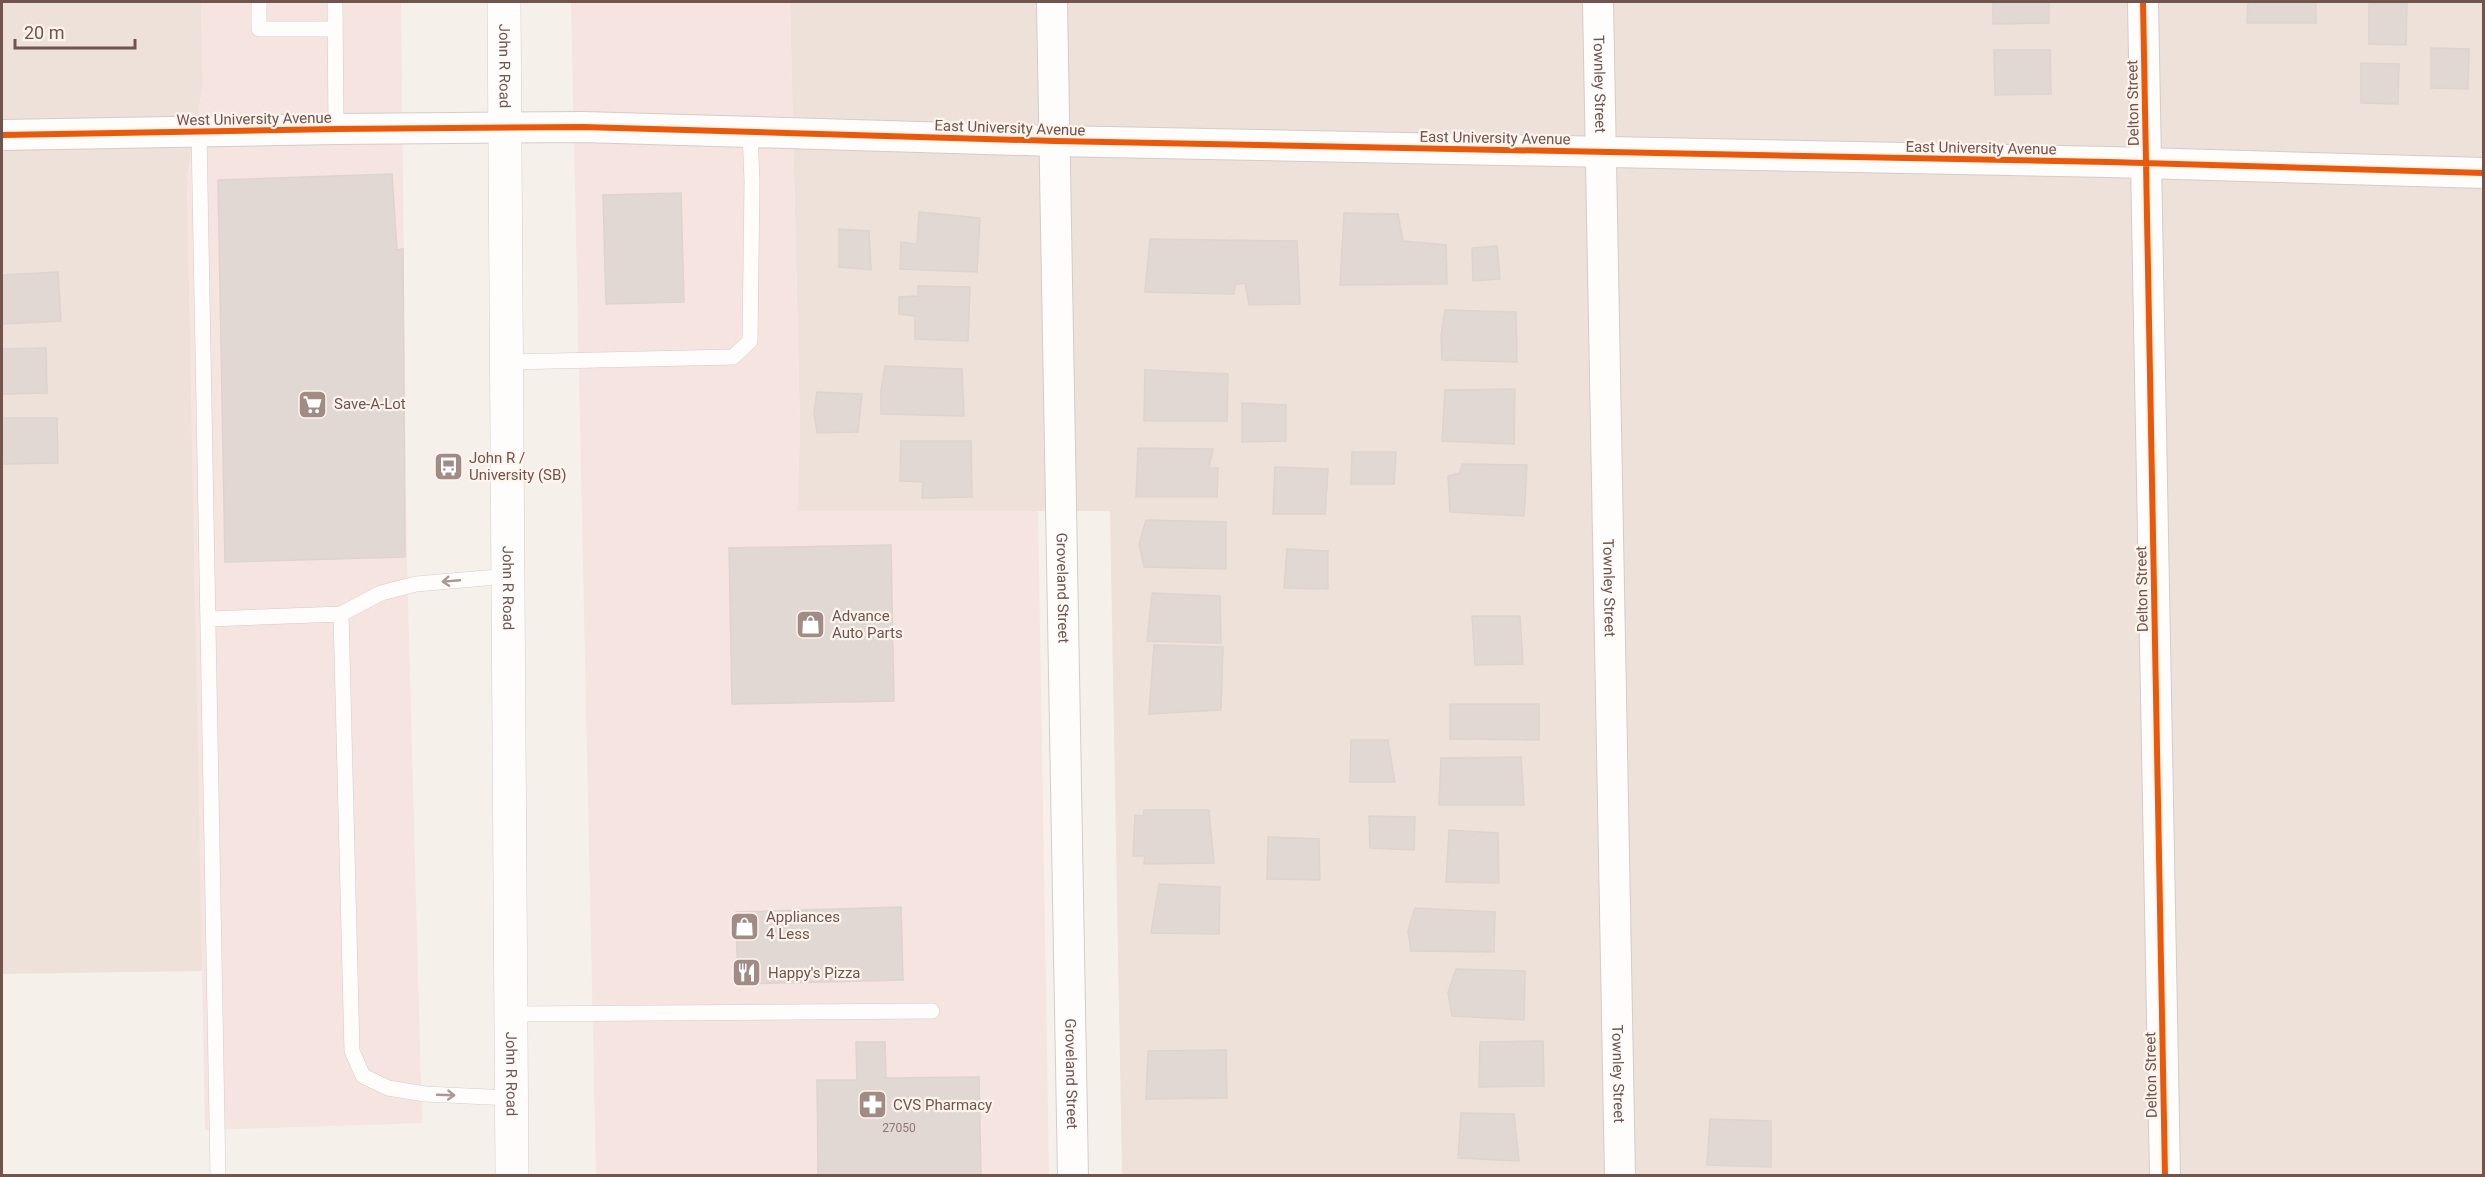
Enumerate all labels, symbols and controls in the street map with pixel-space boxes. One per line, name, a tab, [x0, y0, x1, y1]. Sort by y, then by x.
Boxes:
scale bar	[15, 12, 135, 50]
text: 20 m	[24, 22, 64, 43]
street label: John R Road	[495, 24, 514, 108]
street label: Townley Street	[1590, 35, 1609, 133]
street label: Delton Street	[2123, 60, 2143, 146]
street label: West University Avenue	[176, 109, 332, 129]
street label: East University Avenue	[934, 116, 1086, 140]
street label: East University Avenue	[1419, 128, 1571, 148]
street label: East University Avenue	[1905, 138, 2057, 158]
supermarket icon: Save-A-Lot	[297, 388, 329, 420]
place label: Save-A-Lot	[334, 395, 406, 413]
place label: John R / University (SB)	[469, 449, 567, 484]
bus stop icon: John R / University (SB)	[432, 451, 464, 483]
street label: Groveland Street	[1052, 532, 1072, 643]
street label: Townley Street	[1599, 539, 1619, 637]
street label: John R Road	[499, 546, 517, 630]
street label: Delton Street	[2132, 546, 2152, 632]
one-way arrow	[441, 576, 461, 587]
place label: Advance Auto Parts	[832, 607, 903, 642]
shop icon: Advance Auto Parts	[795, 609, 827, 641]
place label: Appliances 4 Less	[766, 908, 840, 943]
shop icon: Appliances 4 Less	[729, 910, 761, 942]
restaurant icon: Happy's Pizza	[731, 957, 763, 989]
place label: Happy's Pizza	[768, 964, 860, 982]
street label: Groveland Street	[1061, 1018, 1081, 1129]
street label: Townley Street	[1608, 1024, 1628, 1123]
street label: John R Road	[502, 1032, 521, 1116]
street label: Delton Street	[2141, 1032, 2161, 1118]
one-way arrow	[436, 1089, 456, 1101]
pharmacy icon: CVS Pharmacy	[856, 1089, 888, 1121]
place label: CVS Pharmacy	[893, 1096, 992, 1114]
house number: 27050	[882, 1121, 916, 1135]

